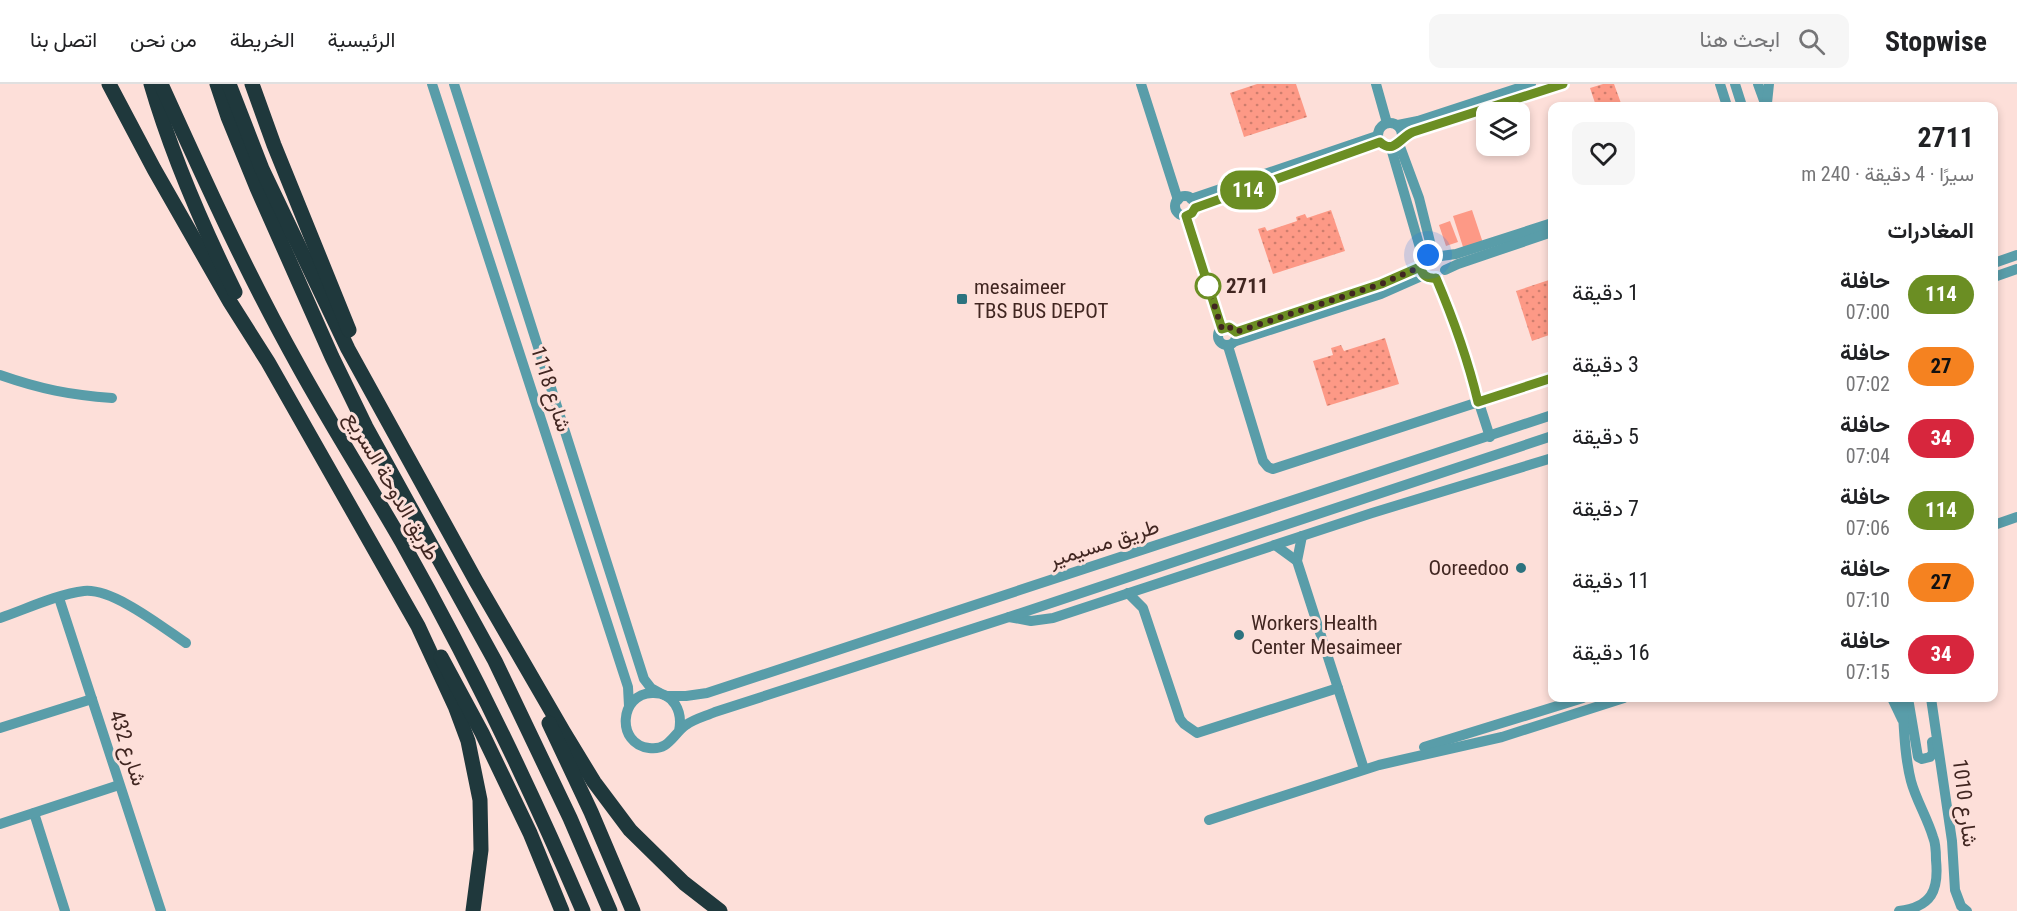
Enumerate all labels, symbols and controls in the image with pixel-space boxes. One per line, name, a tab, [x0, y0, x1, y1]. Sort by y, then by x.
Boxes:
search box	[1429, 14, 1849, 68]
icon: search	[1795, 25, 1828, 58]
text: Stopwise	[1885, 25, 1987, 58]
text: ابحث هنا	[1699, 27, 1780, 52]
text: اتصل بنا	[30, 28, 97, 52]
text: من نحن	[130, 28, 197, 52]
text: الخريطة	[230, 28, 295, 52]
text: الرئيسية	[328, 28, 396, 52]
map controls	[1476, 102, 1530, 156]
button: layers	[1476, 102, 1530, 156]
text: 2711	[1917, 121, 1974, 154]
button: heart	[1572, 122, 1635, 185]
text: سيرًا · 4 دقيقة · 240 m	[1801, 162, 1974, 186]
line badge: 114	[1214, 170, 1282, 210]
text: 114	[1232, 178, 1264, 202]
text: المغادرات	[1888, 218, 1974, 243]
your location	[1413, 240, 1443, 270]
text: حافلة	[1840, 268, 1890, 293]
marker: 2711	[1195, 273, 1221, 299]
place label: 2711	[1226, 274, 1268, 298]
place label: mesaimeer TBS BUS DEPOT	[974, 275, 1108, 323]
text: 1 دقيقة	[1572, 280, 1639, 305]
text: 114	[1925, 282, 1957, 306]
marker: mesaimeer TBS BUS DEPOT	[955, 292, 969, 306]
text: 07:00	[1846, 300, 1890, 324]
text: حافلة	[1840, 340, 1890, 365]
street label: شارع 1118	[524, 343, 576, 435]
text: 3 دقيقة	[1572, 352, 1639, 377]
text: 27	[1930, 354, 1952, 378]
text: 07:02	[1846, 372, 1890, 396]
street label: طريق الدوحة السريع	[338, 407, 444, 566]
text: حافلة	[1840, 412, 1890, 437]
text: 5 دقيقة	[1572, 424, 1639, 449]
text: 34	[1930, 426, 1952, 450]
text: 07:04	[1846, 444, 1890, 468]
text: حافلة	[1840, 484, 1890, 509]
text: 7 دقيقة	[1572, 496, 1639, 521]
text: 114	[1925, 498, 1957, 522]
street label: طريق مسيمير	[1045, 514, 1162, 573]
text: 07:06	[1846, 516, 1890, 540]
place label: Ooreedoo	[1428, 556, 1509, 580]
text: حافلة	[1840, 556, 1890, 581]
marker: Ooreedoo	[1514, 561, 1528, 575]
text: 11 دقيقة	[1572, 568, 1650, 593]
text: 27	[1930, 570, 1952, 594]
text: 07:10	[1846, 588, 1890, 612]
place label: Workers Health Center Mesaimeer	[1251, 611, 1402, 659]
marker: Workers Health Center Mesaimeer	[1232, 628, 1246, 642]
text: حافلة	[1840, 628, 1890, 653]
text: 16 دقيقة	[1572, 640, 1650, 665]
text: 34	[1930, 642, 1952, 666]
text: 07:15	[1846, 660, 1890, 684]
street label: شارع 432	[103, 707, 151, 789]
street label: شارع 1010	[1946, 758, 1982, 849]

